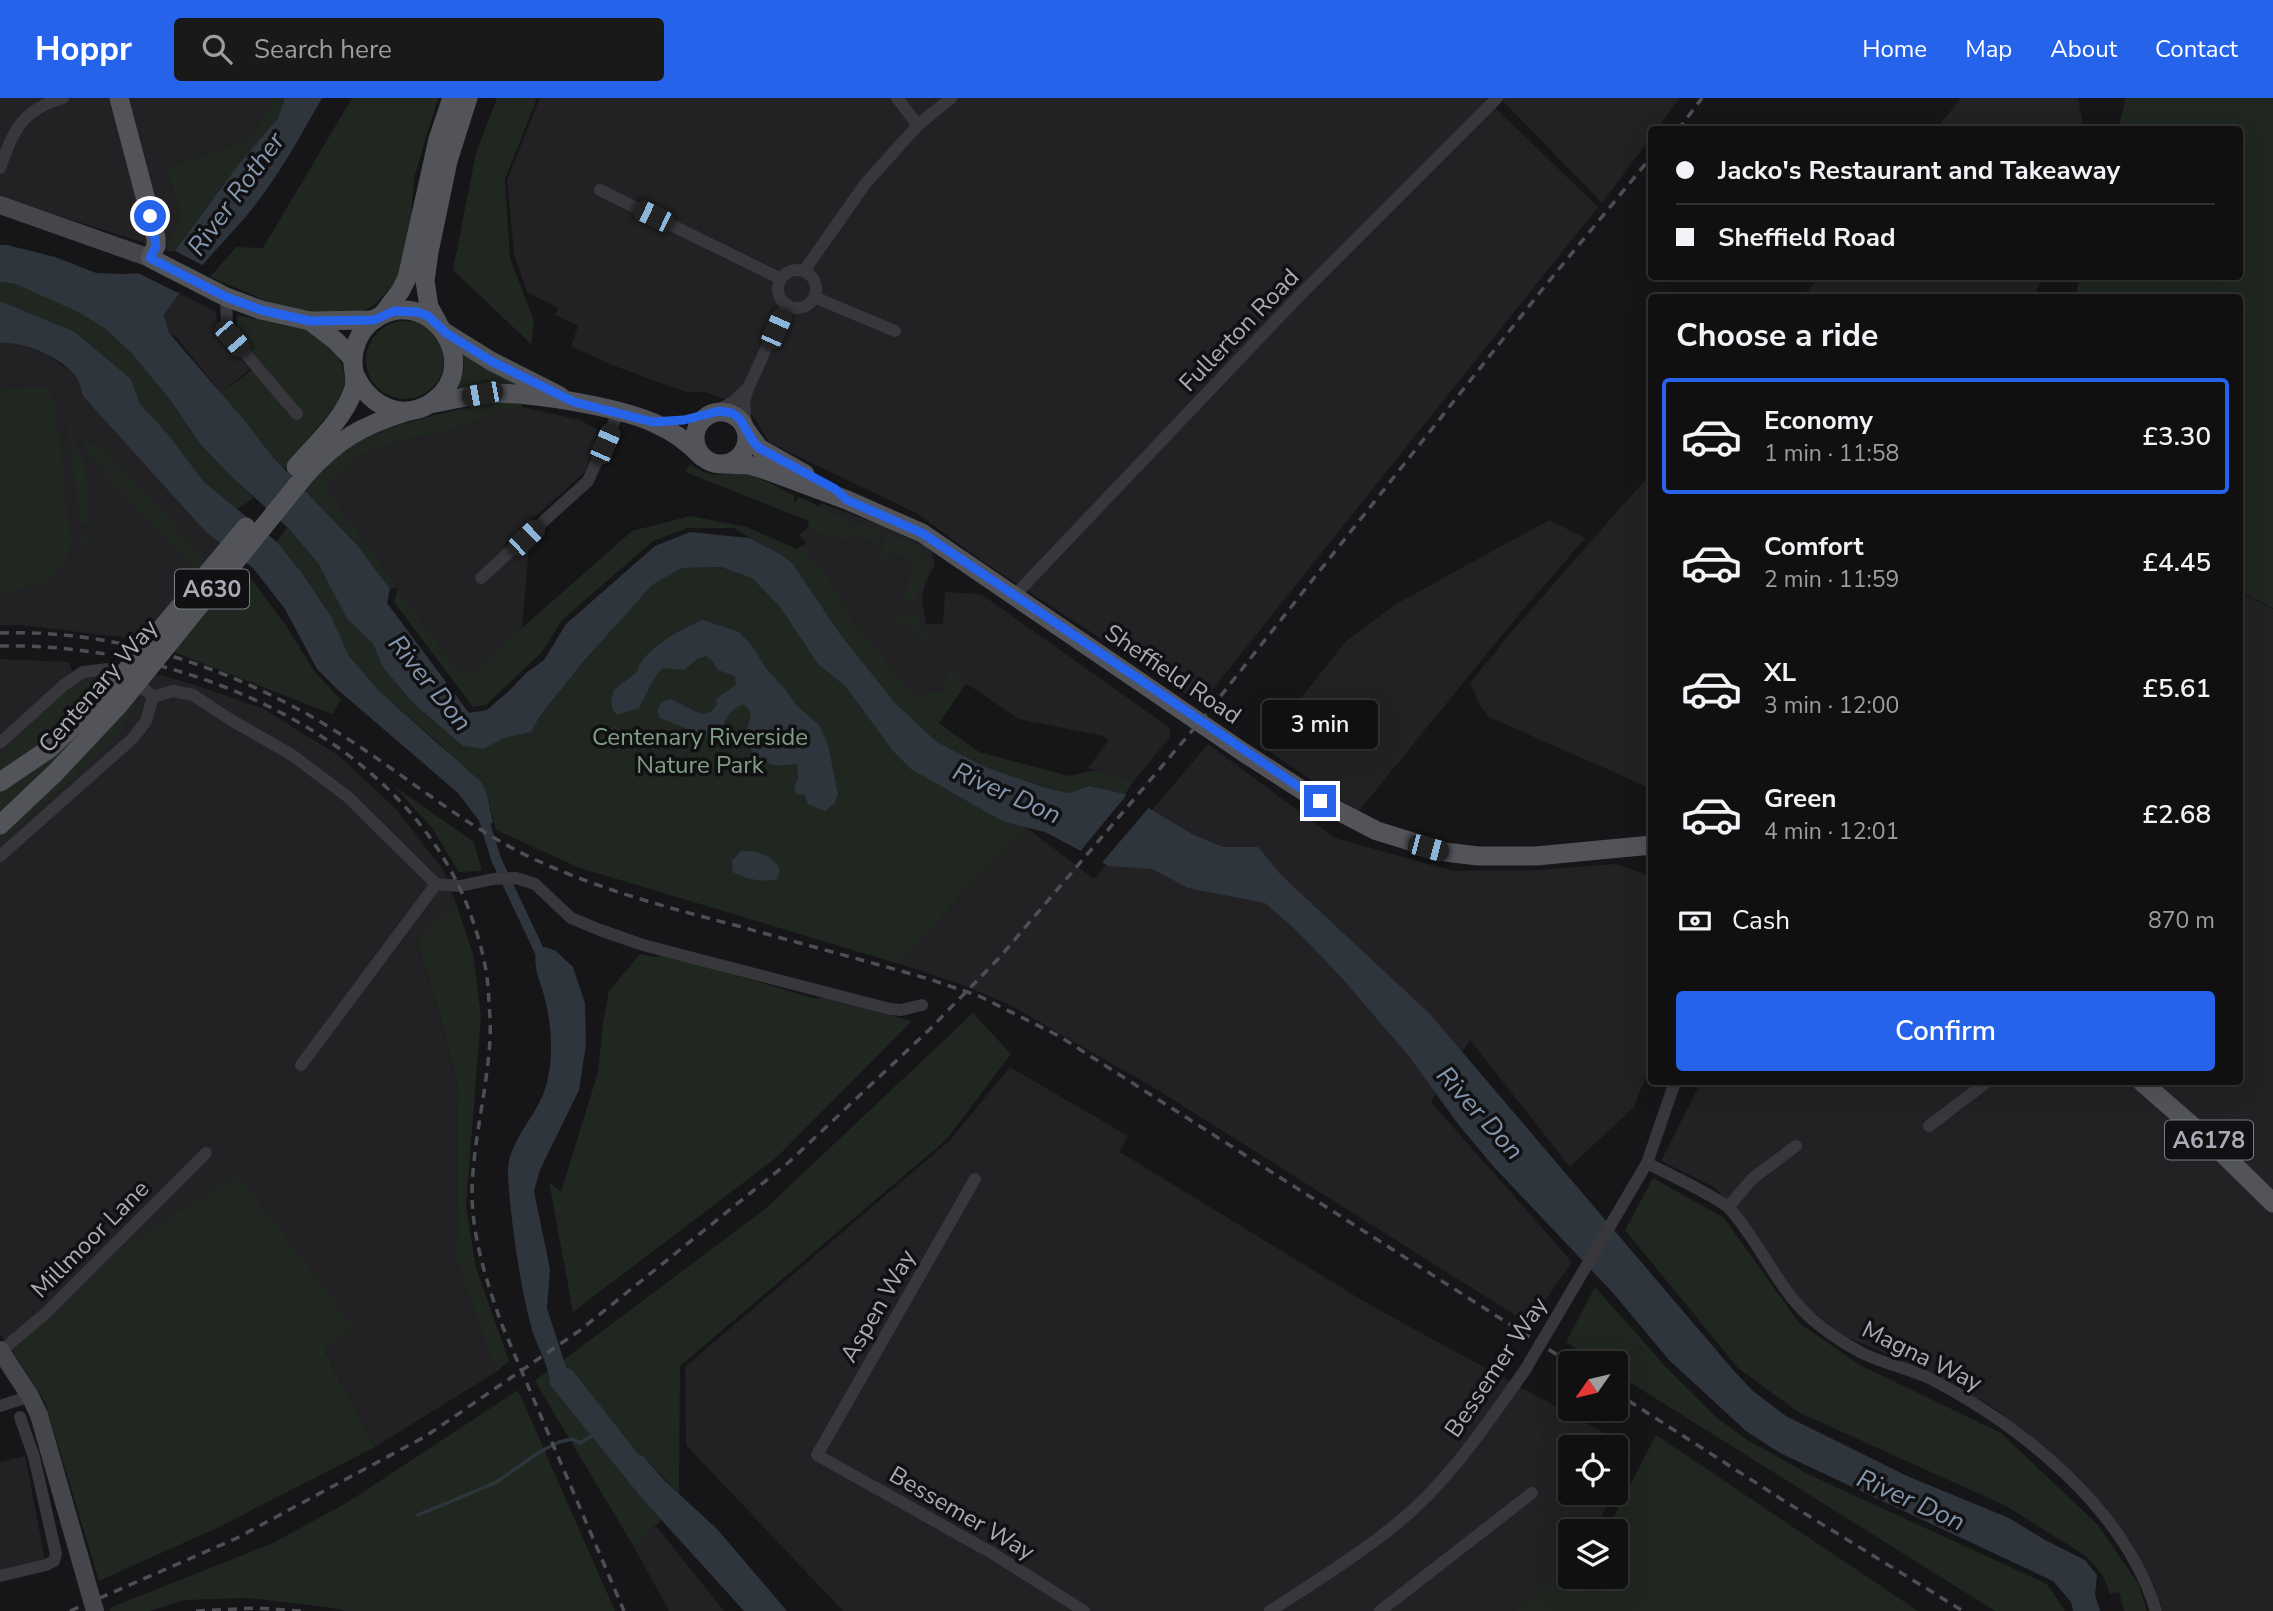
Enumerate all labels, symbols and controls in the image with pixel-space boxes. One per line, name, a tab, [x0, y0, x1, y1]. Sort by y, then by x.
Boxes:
search box	[174, 18, 664, 81]
text: Hoppr	[35, 27, 132, 72]
icon: search	[198, 30, 236, 68]
text: Search here	[254, 32, 392, 67]
text: Home	[1862, 33, 1927, 65]
text: Map	[1965, 33, 2012, 65]
text: About	[2050, 33, 2117, 65]
text: Contact	[2155, 33, 2238, 65]
water label: River Rother	[179, 125, 293, 263]
text: Jacko's Restaurant and Takeaway	[1718, 153, 2120, 188]
car	[630, 197, 677, 235]
route start	[134, 200, 166, 232]
text: Sheffield Road	[1718, 220, 1896, 255]
street label: Fullerton Road	[1172, 261, 1306, 399]
car	[758, 306, 795, 352]
text: Choose a ride	[1676, 314, 1878, 357]
car	[211, 315, 254, 361]
car	[460, 380, 505, 408]
text: Economy	[1764, 403, 1873, 438]
icon: car	[1680, 405, 1743, 468]
text: £3.30	[2142, 419, 2211, 454]
car	[587, 421, 624, 467]
text: 1 min · 11:58	[1764, 438, 1899, 469]
car	[504, 516, 549, 560]
text: Comfort	[1764, 529, 1864, 564]
icon: car	[1680, 531, 1743, 594]
text: £4.45	[2142, 545, 2211, 580]
text: 2 min · 11:59	[1764, 564, 1899, 595]
road number: A630	[175, 569, 249, 608]
street label: Centenary Way	[31, 612, 165, 759]
street label: Sheffield Road	[1099, 617, 1247, 731]
water label: River Don	[380, 627, 480, 739]
text: XL	[1764, 655, 1796, 690]
icon: car	[1680, 657, 1743, 720]
text: £5.61	[2142, 671, 2211, 706]
text: 3 min · 12:00	[1764, 690, 1899, 721]
callout: 3 min	[1262, 700, 1378, 748]
text: 3 min	[1291, 709, 1349, 740]
park label: Centenary Riverside Nature Park	[592, 721, 808, 781]
water label: River Don	[947, 754, 1067, 832]
text: Green	[1764, 781, 1837, 816]
icon: car	[1680, 783, 1743, 846]
route end	[1304, 785, 1336, 817]
text: £2.68	[2142, 797, 2211, 832]
text: 4 min · 12:01	[1764, 816, 1899, 847]
car	[1405, 832, 1452, 864]
icon: cash	[1676, 902, 1714, 940]
text: Cash	[1732, 903, 1790, 938]
text: 870 m	[2148, 905, 2215, 936]
button: Confirm	[1676, 991, 2215, 1071]
water label: River Don	[1429, 1059, 1531, 1167]
road number: A6178	[2165, 1121, 2253, 1160]
street label: Millmoor Lane	[24, 1173, 156, 1305]
street label: Aspen Way	[833, 1243, 924, 1368]
street label: Bessemer Way	[1437, 1290, 1555, 1443]
street label: Magna Way	[1857, 1313, 1988, 1399]
north arrow	[1558, 1351, 1628, 1421]
map controls	[1558, 1351, 1628, 1589]
button: locate	[1558, 1435, 1628, 1505]
street label: Bessemer Way	[883, 1458, 1041, 1568]
water label: River Don	[1851, 1461, 1971, 1539]
button: layers	[1558, 1519, 1628, 1589]

